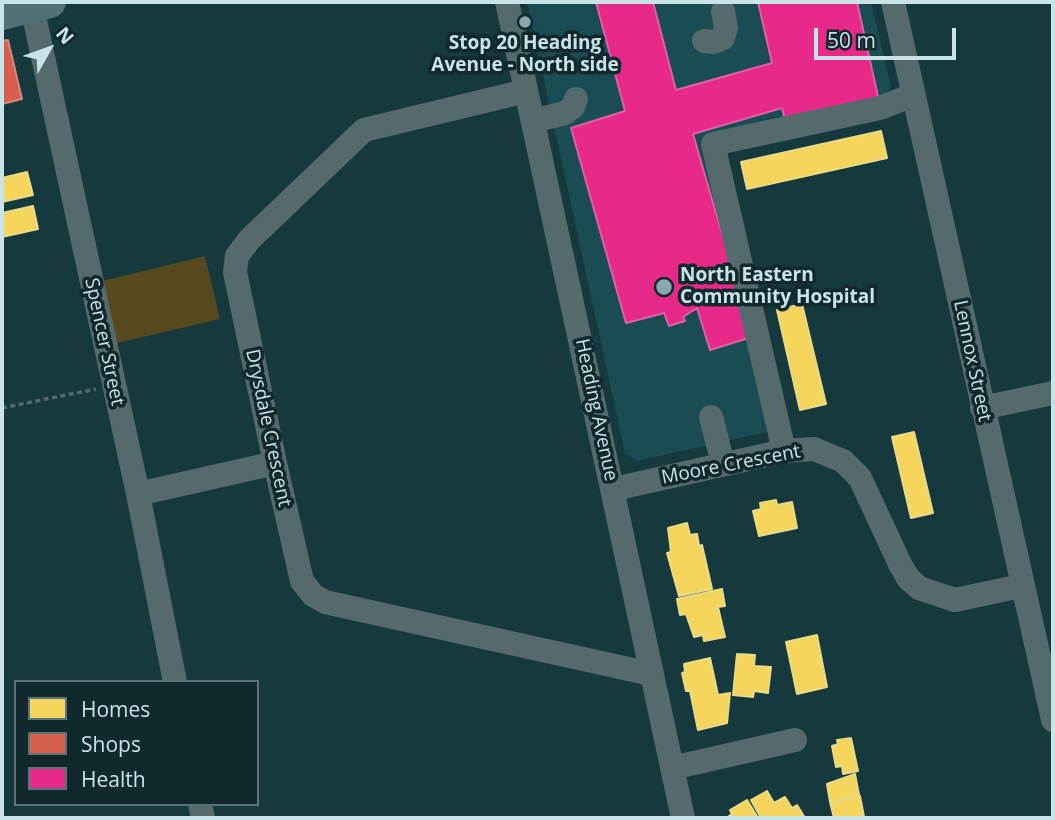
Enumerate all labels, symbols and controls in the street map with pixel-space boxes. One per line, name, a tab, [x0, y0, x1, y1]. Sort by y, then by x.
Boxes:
north arrow	[14, 14, 84, 84]
marker: Stop 20 Heading Avenue - North side	[517, 14, 533, 30]
scale bar	[817, 14, 959, 58]
text: N	[50, 21, 80, 50]
text: 50 m	[827, 26, 876, 54]
place label: Stop 20 Heading Avenue - North side	[431, 33, 619, 77]
place label: North Eastern Community Hospital	[680, 265, 875, 309]
street label: Spencer Street	[79, 276, 129, 408]
marker: North Eastern Community Hospital	[654, 277, 674, 297]
street label: Lennox Street	[948, 298, 996, 424]
street label: Heading Avenue	[570, 337, 622, 483]
street label: Drysdale Crescent	[240, 347, 296, 509]
street label: Moore Crescent	[660, 440, 802, 490]
legend	[14, 680, 259, 806]
text: Homes	[81, 695, 150, 723]
text: Shops	[81, 730, 141, 758]
text: Health	[81, 765, 146, 793]

